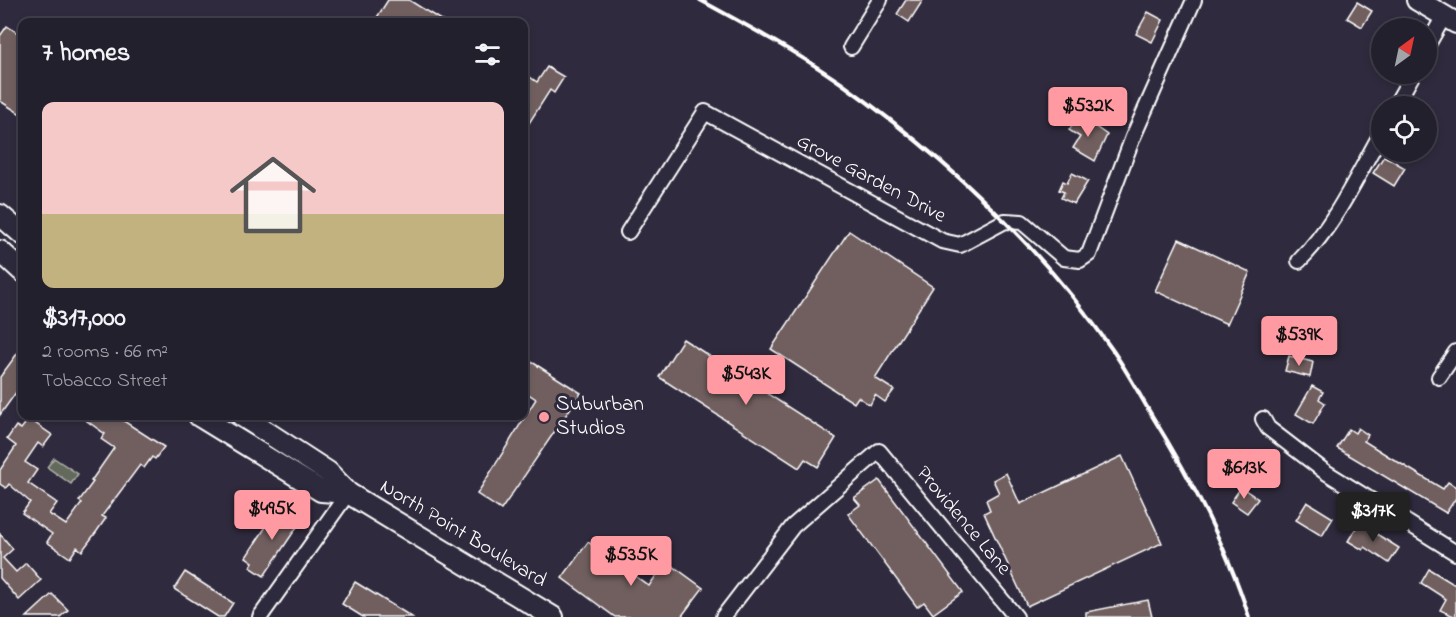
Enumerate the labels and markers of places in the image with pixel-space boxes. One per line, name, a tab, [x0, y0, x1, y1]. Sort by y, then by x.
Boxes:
pin: $532K	[1046, 87, 1130, 138]
pin: $539K	[1257, 316, 1341, 367]
pin: $543K	[704, 355, 788, 406]
place label: Suburban Studios	[556, 390, 644, 444]
marker: Suburban Studios	[537, 410, 551, 424]
pin: $613K	[1202, 449, 1286, 500]
pin: $495K	[230, 490, 314, 541]
pin: $317K	[1331, 492, 1415, 543]
pin: $535K	[589, 536, 673, 587]

